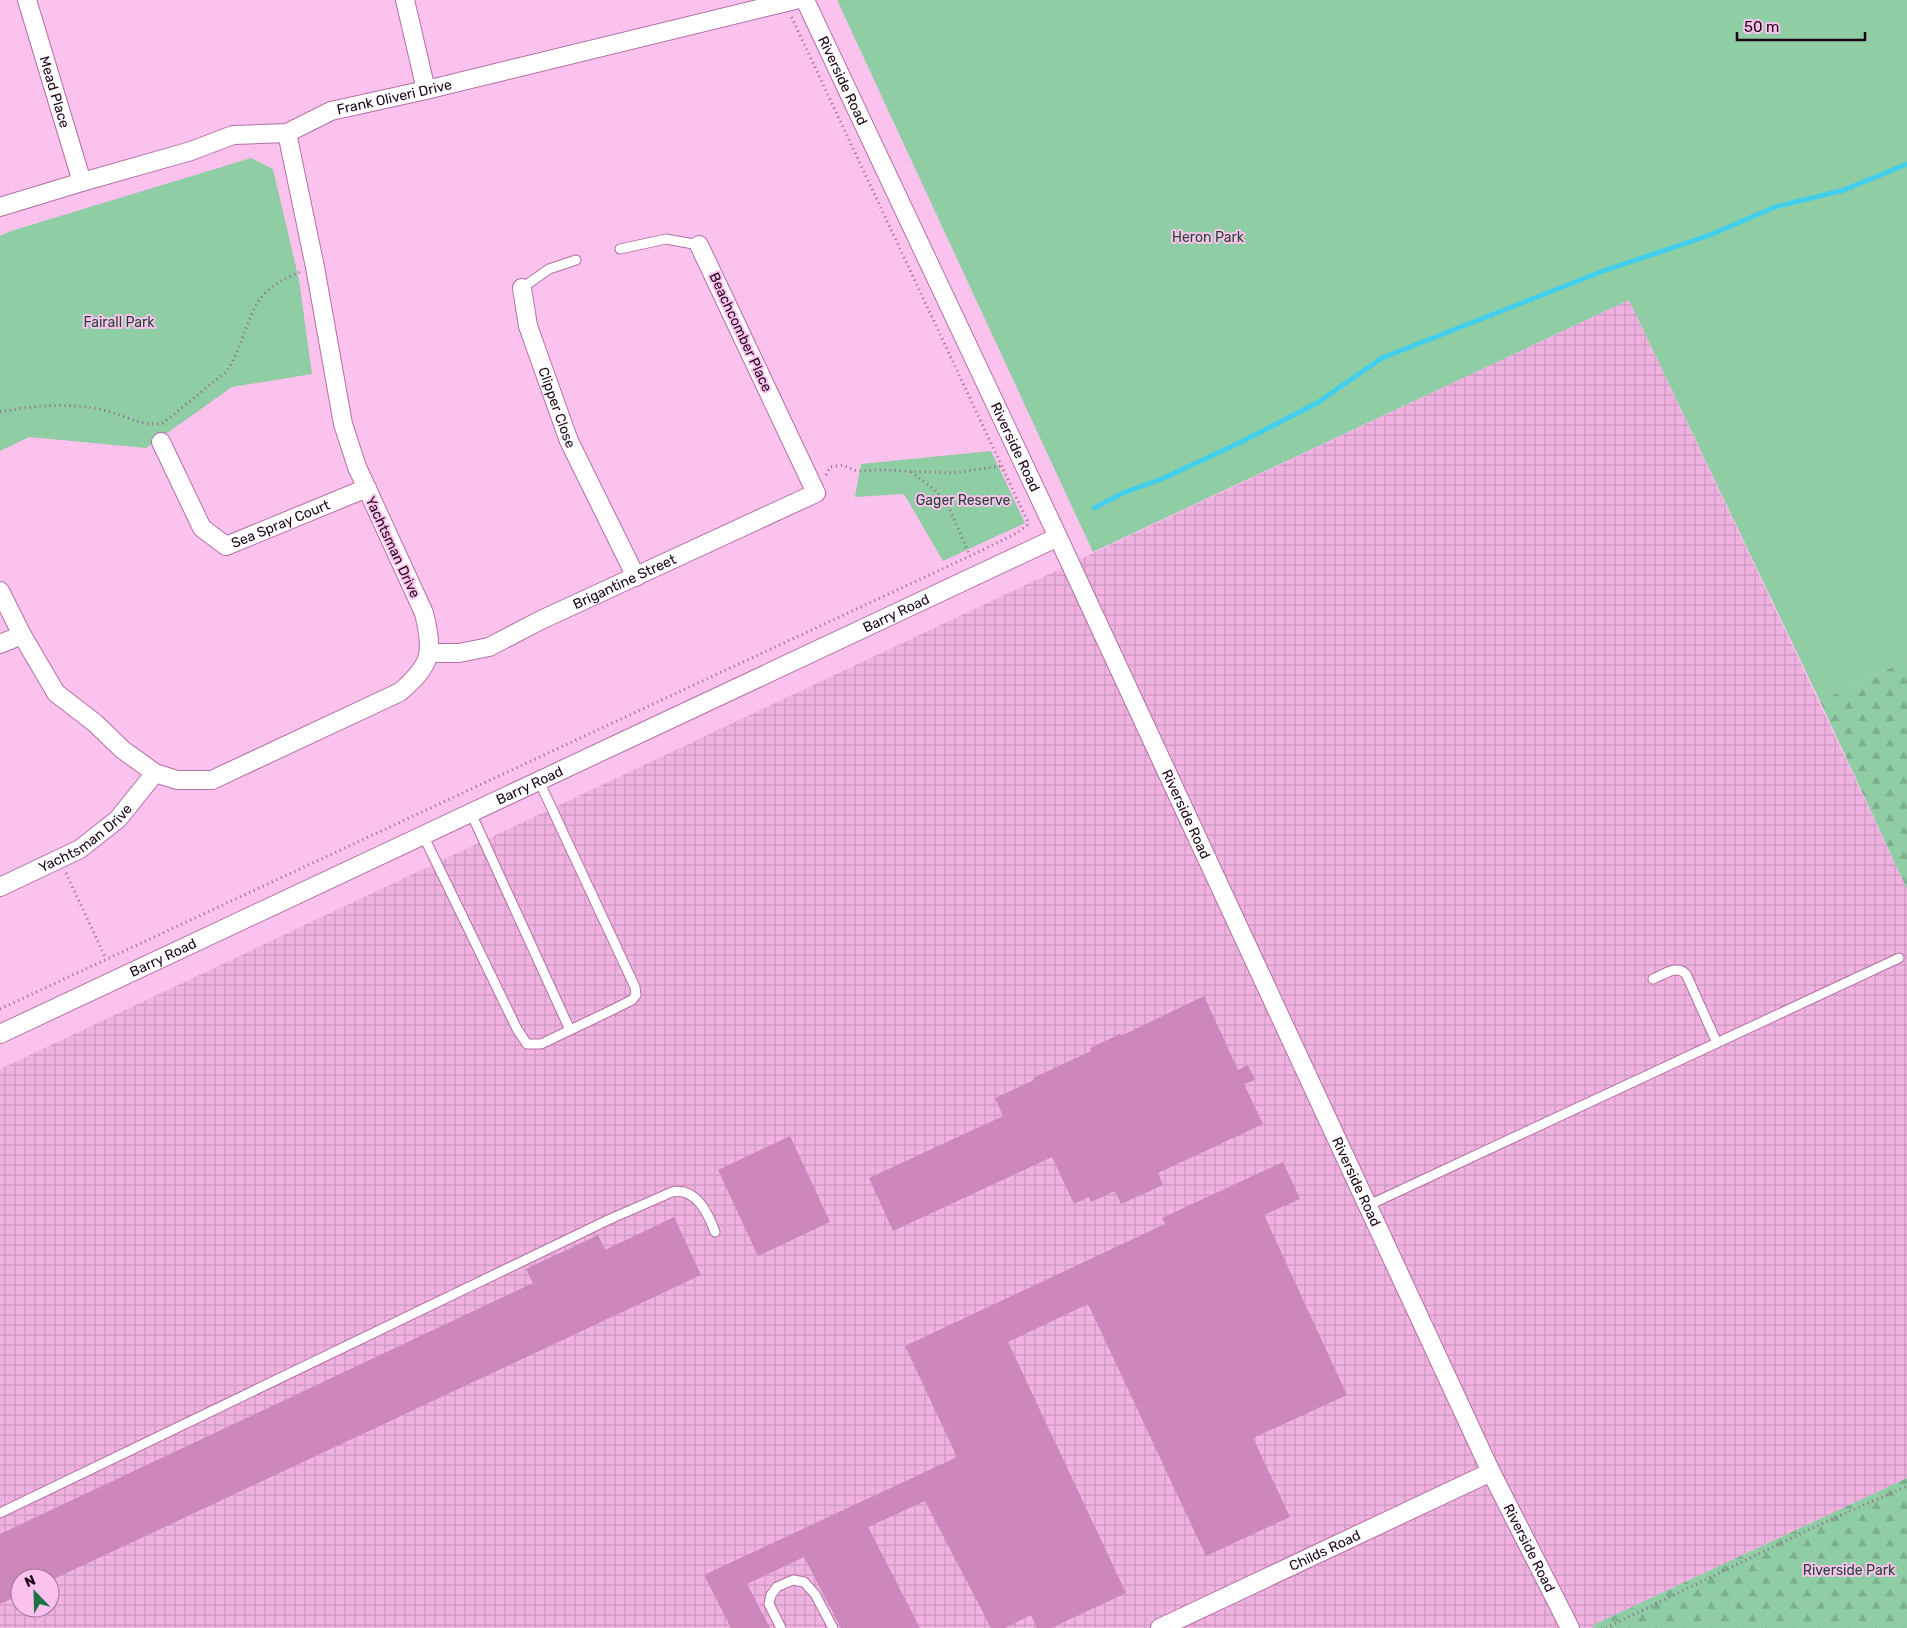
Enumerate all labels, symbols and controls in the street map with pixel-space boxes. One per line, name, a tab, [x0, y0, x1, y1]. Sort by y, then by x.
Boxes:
scale bar	[1737, 10, 1864, 42]
text: 50 m	[1744, 18, 1779, 36]
street label: Riverside Road	[814, 33, 871, 128]
street label: Mead Place	[35, 54, 73, 130]
street label: Frank Oliveri Drive	[335, 76, 454, 118]
park label: Heron Park	[1172, 229, 1245, 246]
street label: Beachcomber Place	[705, 270, 776, 395]
park label: Fairall Park	[83, 314, 155, 331]
street label: Clipper Close	[534, 365, 579, 451]
street label: Riverside Road	[987, 400, 1043, 494]
park label: Gager Reserve	[916, 492, 1010, 509]
street label: Yachtsman Drive	[362, 494, 424, 601]
street label: Sea Spray Court	[229, 496, 333, 552]
street label: Brigantine Street	[570, 551, 679, 613]
street label: Barry Road	[860, 591, 932, 636]
street label: Barry Road	[494, 763, 566, 809]
street label: Riverside Road	[1158, 767, 1214, 862]
street label: Yachtsman Drive	[36, 801, 136, 876]
street label: Barry Road	[127, 935, 199, 981]
street label: Riverside Road	[1328, 1134, 1384, 1229]
street label: Riverside Road	[1500, 1501, 1558, 1595]
street label: Childs Road	[1286, 1527, 1363, 1575]
park label: Riverside Park	[1803, 1562, 1896, 1579]
north arrow	[10, 1568, 60, 1618]
text: N	[22, 1572, 38, 1591]

